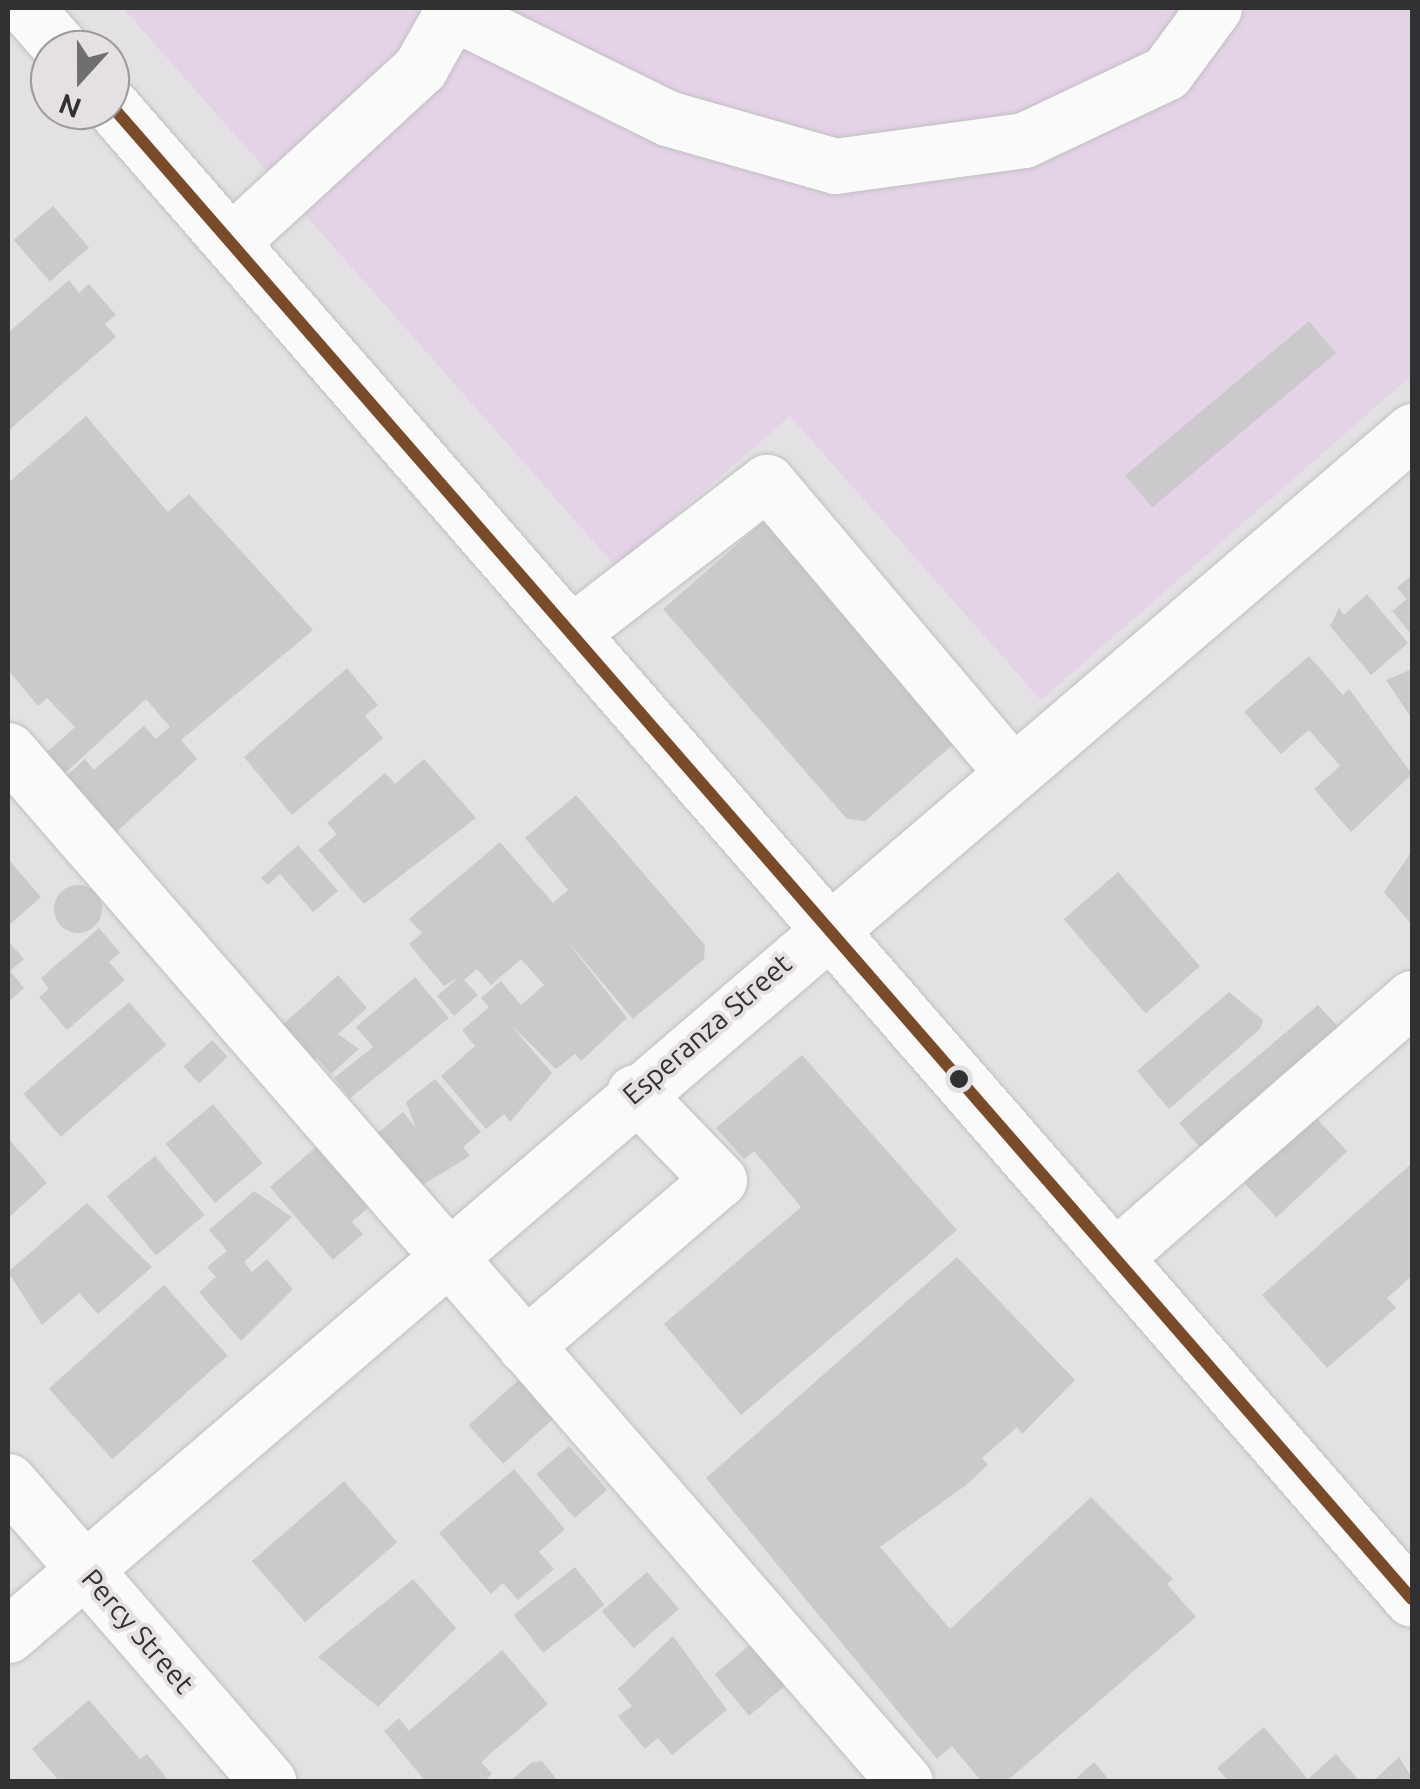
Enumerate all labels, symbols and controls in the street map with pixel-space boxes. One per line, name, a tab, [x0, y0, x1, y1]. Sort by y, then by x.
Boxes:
north arrow	[30, 30, 130, 130]
text: N	[54, 88, 85, 125]
street label: Esperanza Street	[616, 947, 798, 1111]
unlabelled marker	[949, 1069, 969, 1089]
street label: Percy Street	[75, 1562, 201, 1700]

